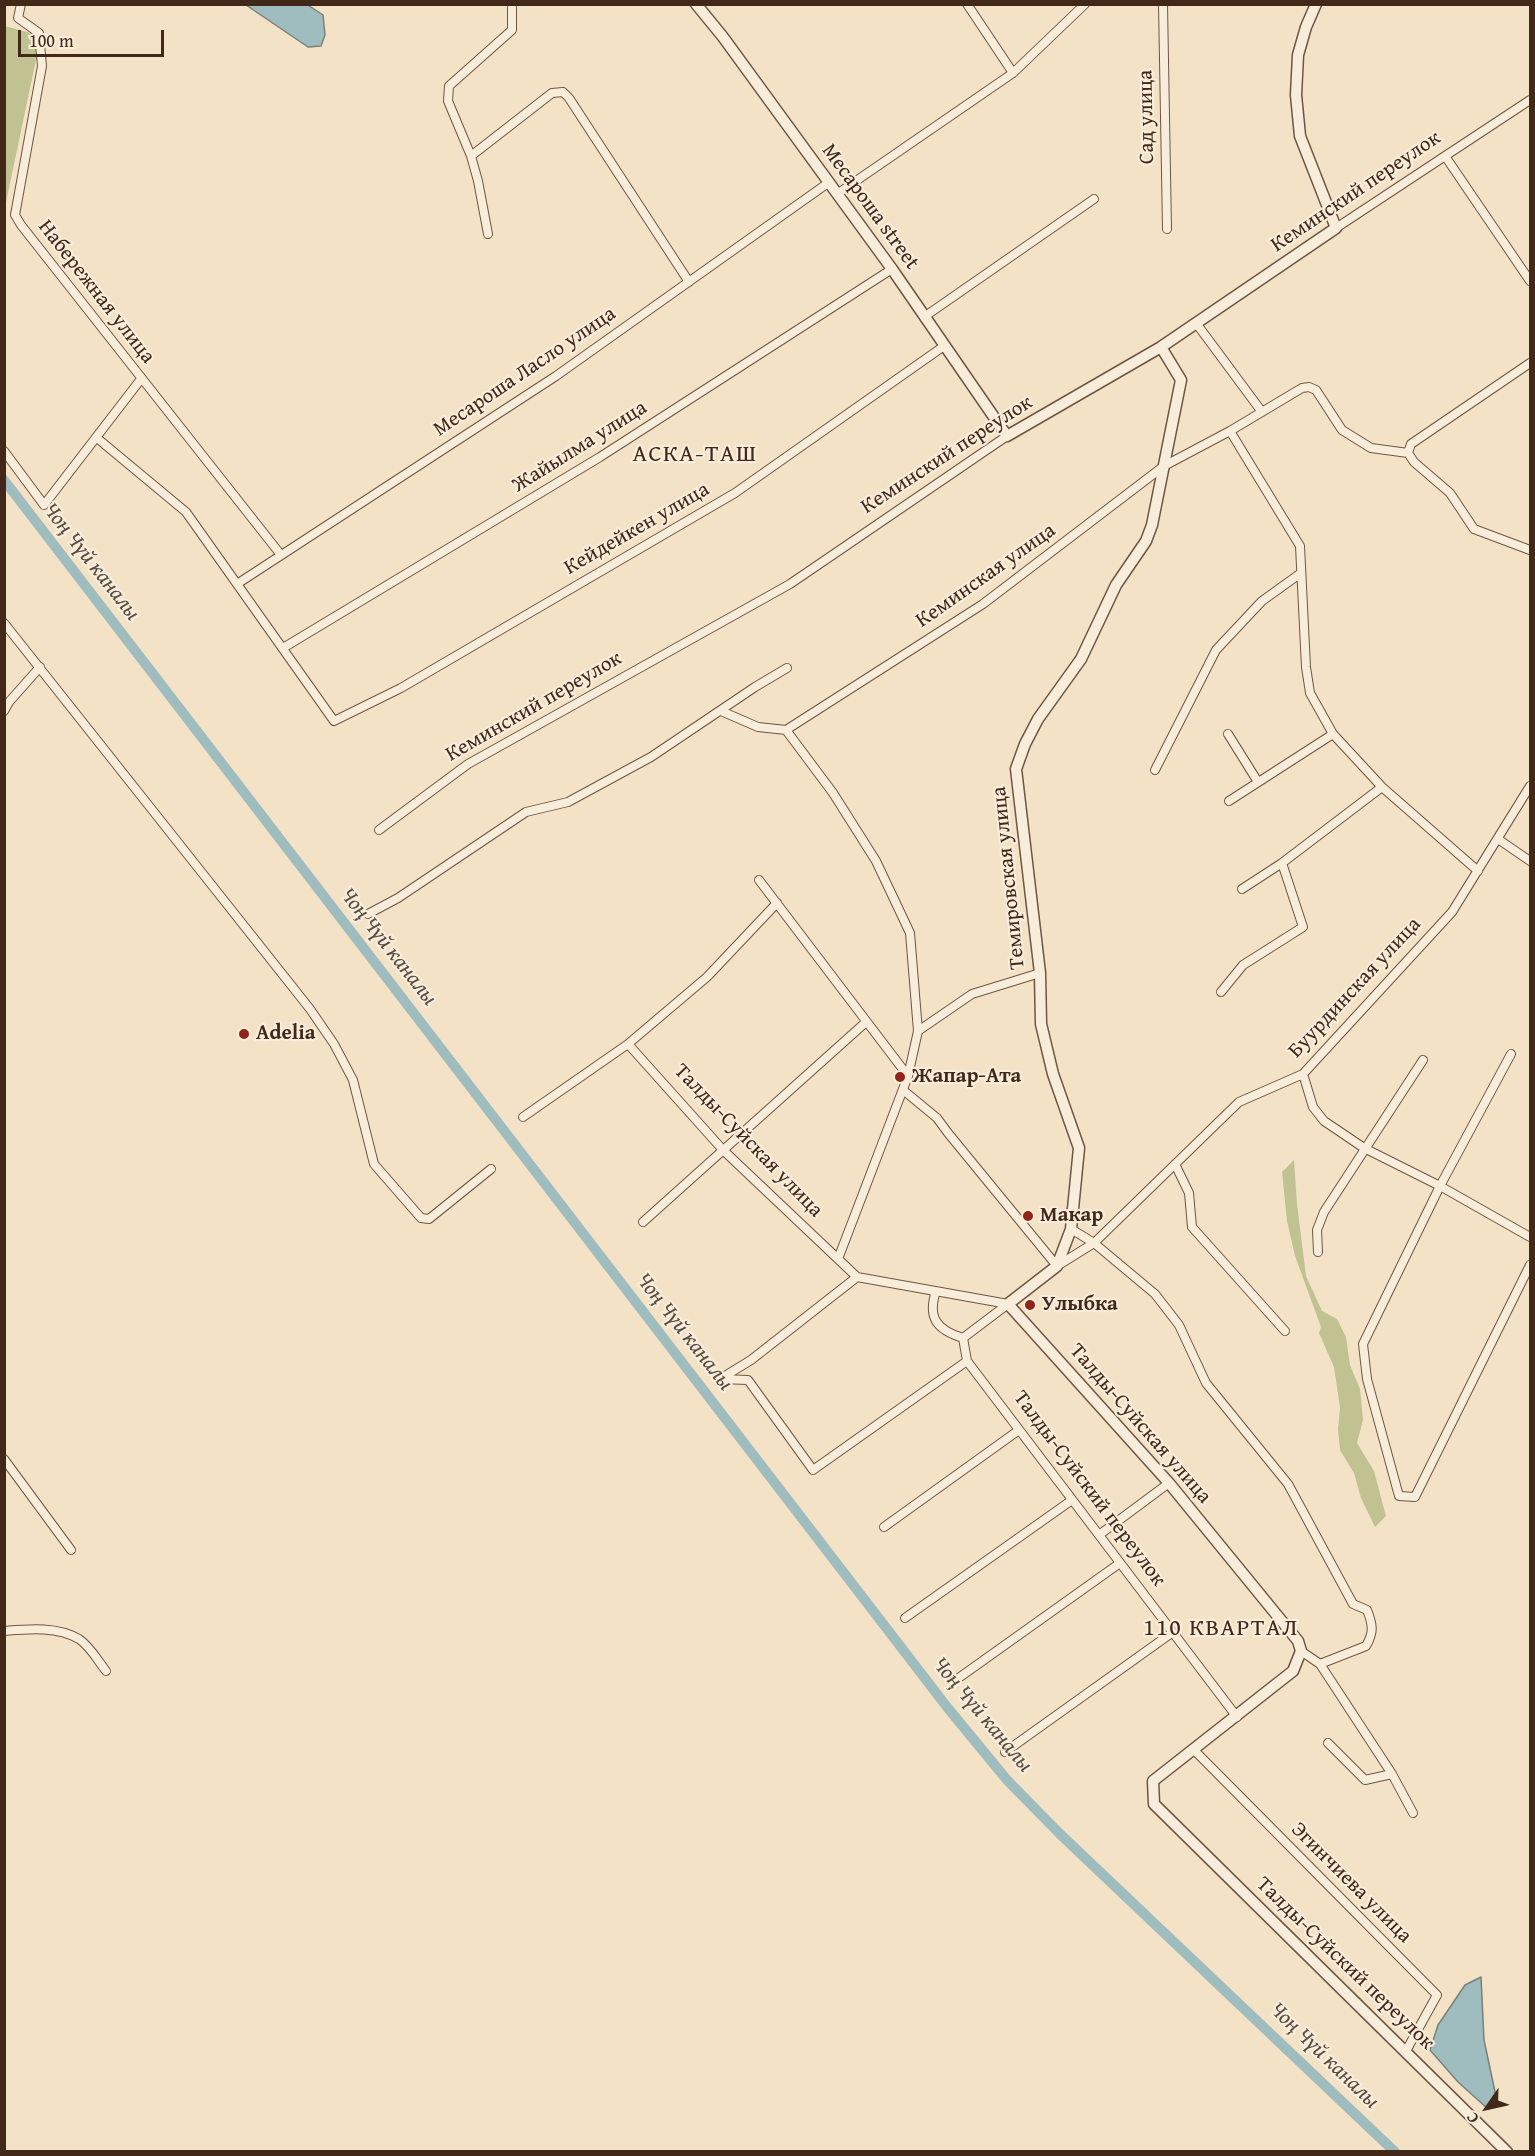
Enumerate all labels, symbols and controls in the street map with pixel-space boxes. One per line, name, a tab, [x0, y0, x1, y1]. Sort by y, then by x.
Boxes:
scale bar	[21, 18, 166, 56]
text: 100 m	[29, 27, 74, 54]
street label: Сад улица	[1134, 70, 1160, 164]
street label: Кеминский переулок	[1266, 126, 1446, 258]
street label: Месароша street	[816, 139, 924, 275]
street label: Набережная улица	[32, 215, 160, 369]
street label: Месароша Ласло улица	[429, 302, 621, 442]
street label: Кеминский переулок	[857, 390, 1037, 520]
street label: Жайылма улица	[508, 396, 652, 498]
district label: АСКА-ТАШ	[632, 441, 758, 469]
street label: Кейдейкен улица	[560, 477, 714, 581]
water label: Чоң Чүй каналы	[37, 498, 145, 626]
street label: Кеминская улица	[911, 518, 1061, 634]
street label: Кеминский переулок	[441, 646, 627, 768]
street label: Темировская улица	[987, 785, 1031, 971]
water label: Чоң Чүй каналы	[334, 883, 442, 1011]
street label: Буурдинская улица	[1283, 913, 1427, 1063]
place label: Adelia	[256, 1021, 316, 1047]
marker: Adelia	[237, 1027, 251, 1041]
street label: Талды-Суйская улица	[668, 1059, 828, 1223]
place label: Жапар-Ата	[912, 1064, 1021, 1090]
marker: Жапар-Ата	[893, 1070, 907, 1084]
place label: Макар	[1040, 1203, 1103, 1229]
marker: Макар	[1021, 1209, 1035, 1223]
water label: Чоң Чүй каналы	[630, 1268, 738, 1396]
place label: Улыбка	[1042, 1292, 1118, 1318]
marker: Улыбка	[1023, 1298, 1037, 1312]
street label: Талды-Суйская улица	[1064, 1339, 1216, 1509]
street label: Талды-Суйский переулок	[1007, 1386, 1171, 1592]
district label: 110 КВАРТАЛ	[1143, 1615, 1299, 1643]
water label: Чоң Чүй каналы	[926, 1652, 1038, 1778]
street label: Эгинчиева улица	[1285, 1817, 1417, 1949]
street label: Талды-Суйский переулок	[1251, 1872, 1439, 2056]
water label: Чоң Чүй каналы	[1264, 1997, 1384, 2115]
north arrow	[1457, 2078, 1517, 2138]
text: С	[1460, 2108, 1485, 2129]

